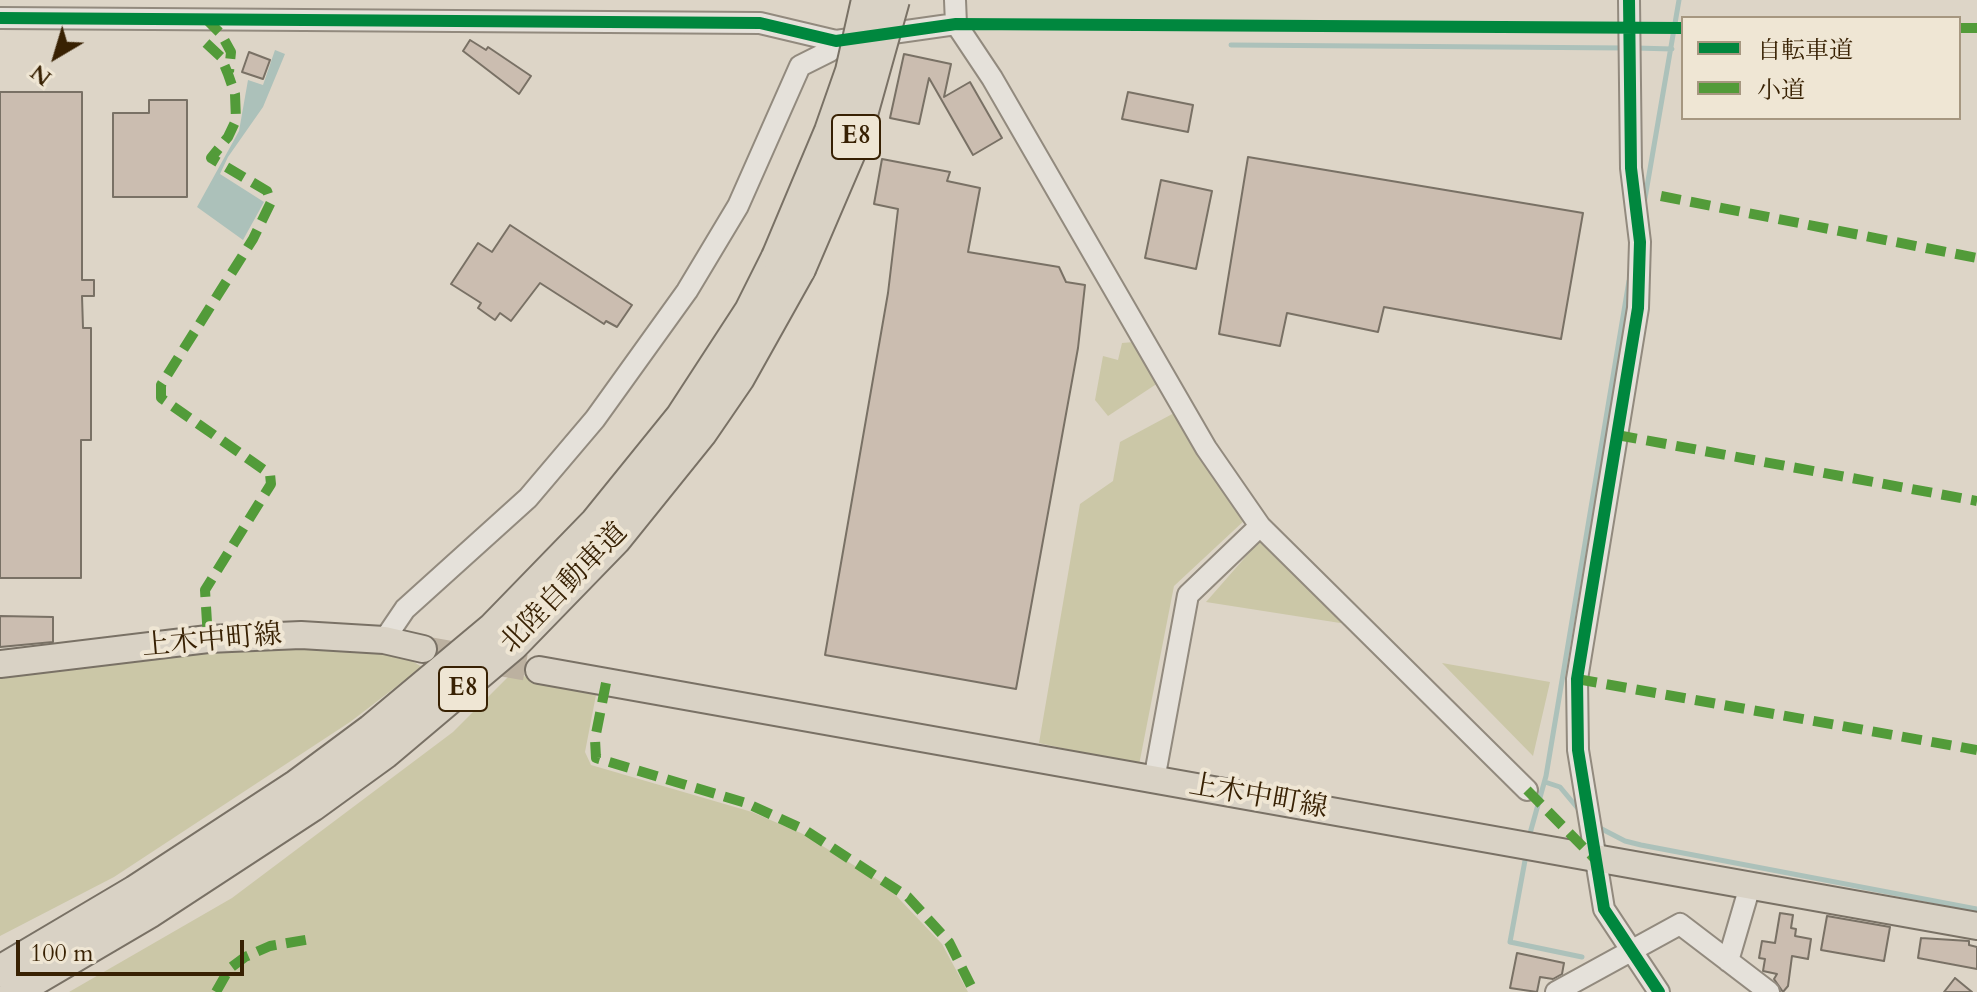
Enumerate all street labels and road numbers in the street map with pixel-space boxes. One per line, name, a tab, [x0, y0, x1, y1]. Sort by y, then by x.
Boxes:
road number: E8	[832, 115, 880, 159]
street label: 北陸自動車道	[495, 517, 635, 661]
street label: 上木中町線	[141, 619, 283, 665]
road number: E8	[439, 667, 487, 711]
street label: 上木中町線	[1186, 769, 1330, 827]

